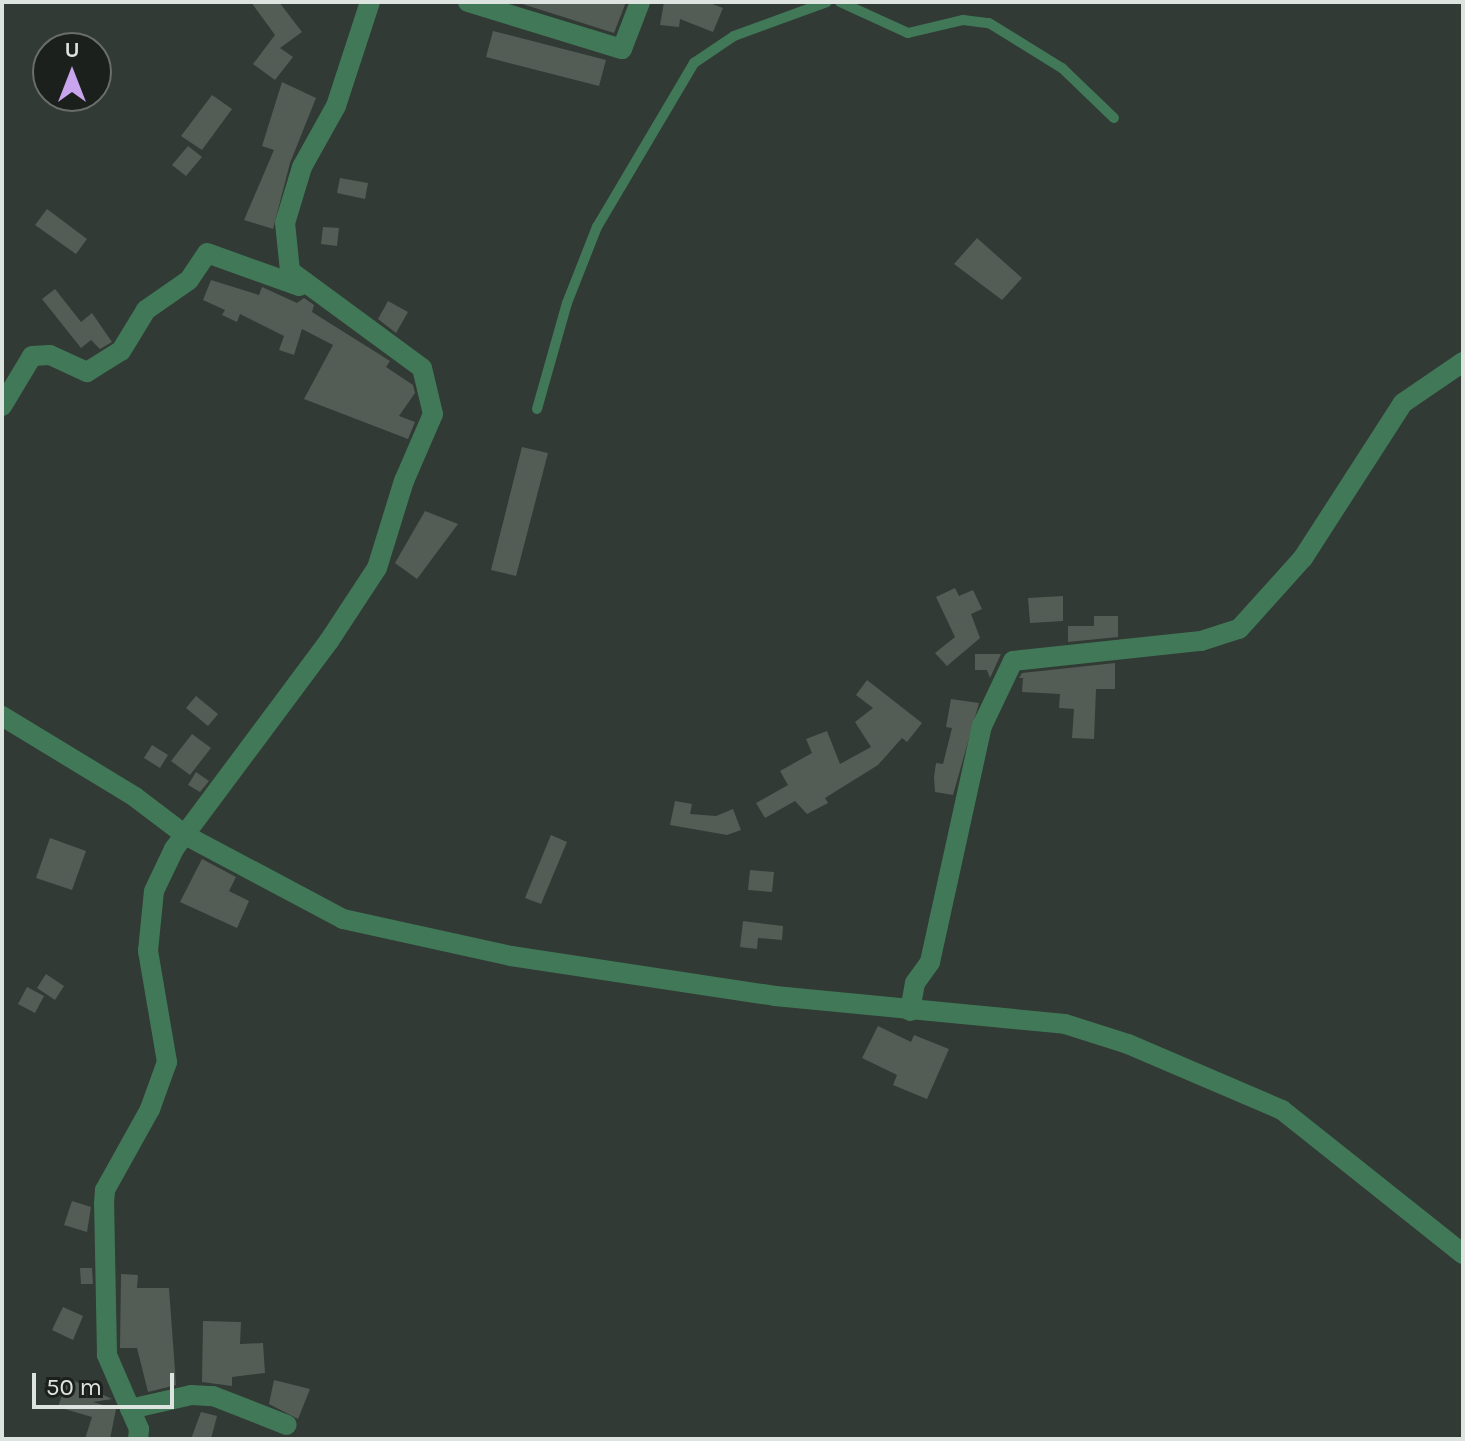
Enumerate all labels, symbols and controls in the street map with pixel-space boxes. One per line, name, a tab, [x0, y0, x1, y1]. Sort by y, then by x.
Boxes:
north arrow	[32, 32, 112, 112]
text: U	[64, 37, 80, 63]
scale bar	[36, 1357, 178, 1407]
text: 50 m	[46, 1373, 102, 1401]

